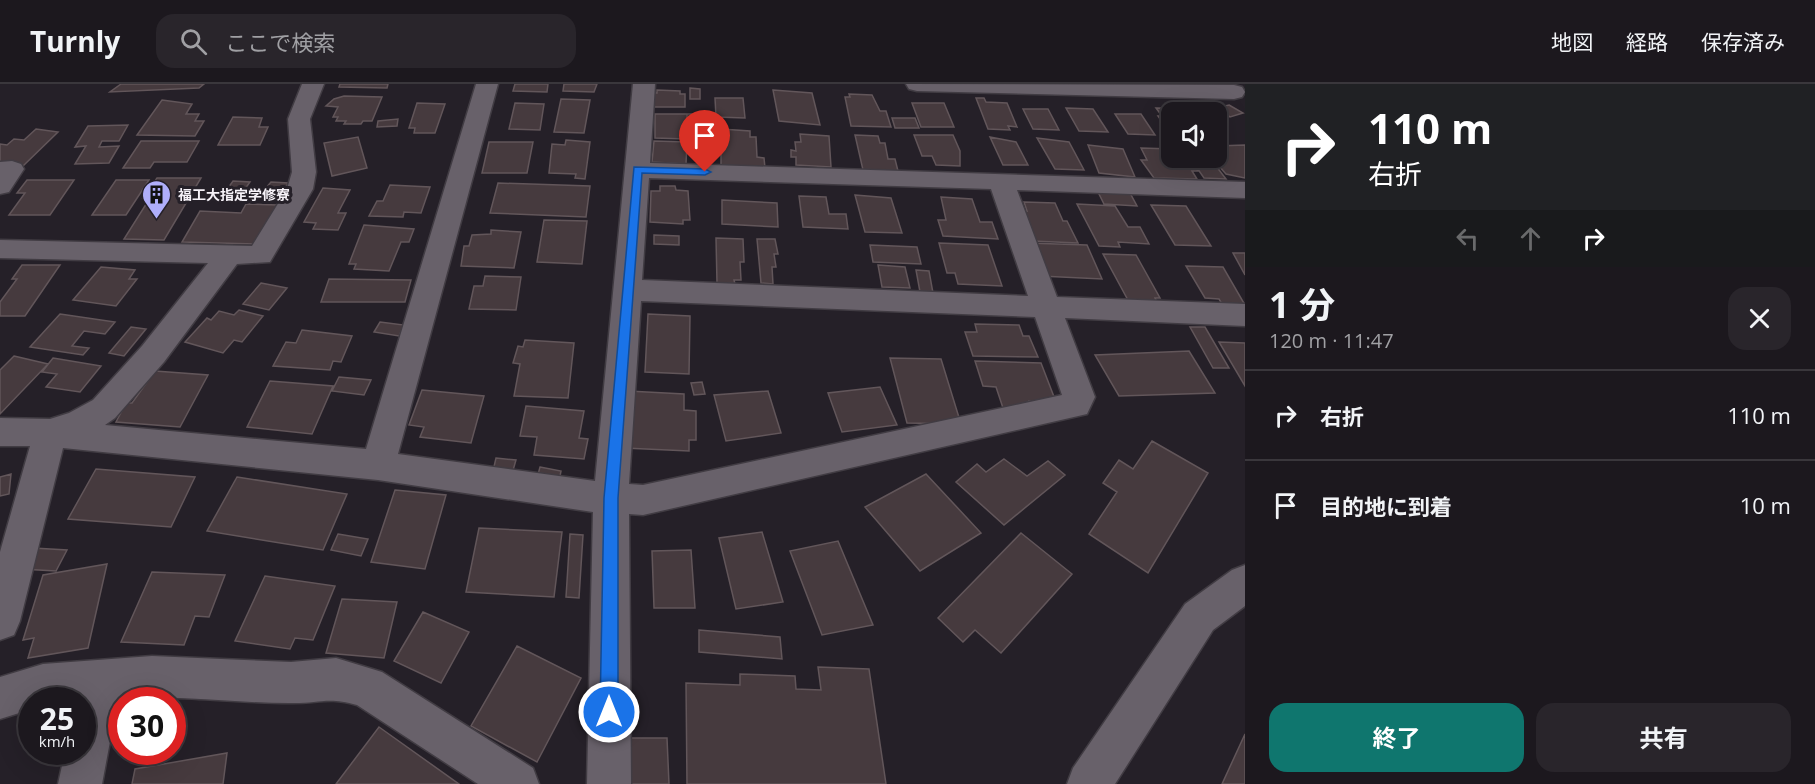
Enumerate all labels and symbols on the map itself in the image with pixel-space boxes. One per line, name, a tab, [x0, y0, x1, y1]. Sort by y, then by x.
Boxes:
pin	[679, 110, 730, 172]
building icon: 福工大指定学修寮	[141, 178, 173, 220]
place label: 福工大指定学修寮	[178, 185, 290, 204]
position arrow	[577, 680, 641, 744]
speed limit sign: 30	[108, 687, 186, 765]

